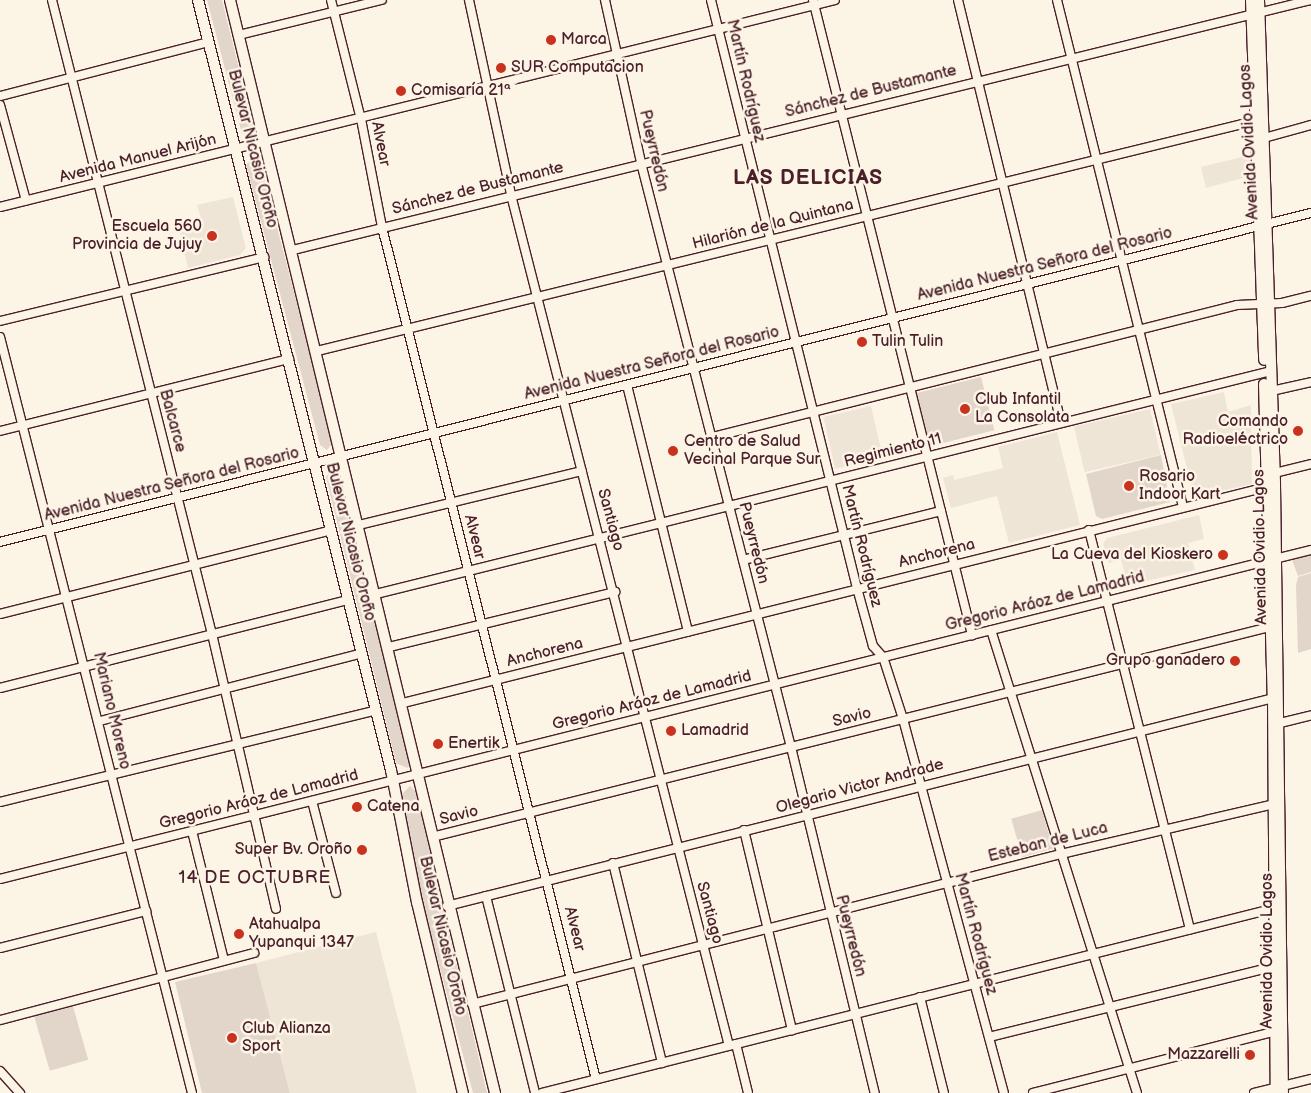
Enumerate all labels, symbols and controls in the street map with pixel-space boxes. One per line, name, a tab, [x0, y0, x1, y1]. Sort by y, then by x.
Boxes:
street label: Martín Rodríguez	[722, 18, 768, 144]
place label: Marca	[561, 30, 607, 50]
marker: Marca	[545, 34, 557, 46]
place label: SUR Computacion	[511, 58, 644, 78]
street label: Sánchez de Bustamante	[783, 61, 959, 123]
marker: SUR Computacion	[495, 62, 507, 74]
street label: Avenida Ovidio Lagos	[1236, 64, 1264, 220]
street label: Bulevar Nicasio Oroño	[223, 68, 281, 230]
place label: Comisaría 21ª	[411, 81, 511, 101]
marker: Comisaría 21ª	[395, 85, 407, 97]
street label: Pueyrredón	[634, 108, 672, 194]
street label: Alvear	[366, 120, 394, 168]
street label: Avenida Manuel Arijón	[58, 130, 218, 188]
street label: Sánchez de Bustamante	[390, 158, 566, 220]
district label: LAS DELICIAS	[731, 165, 885, 191]
street label: Hilarión de la Quintana	[690, 196, 856, 254]
place label: Escuela 560 Provincia de Jujuy	[71, 217, 202, 255]
street label: Avenida Nuestra Señora del Rosario	[915, 224, 1175, 306]
marker: Escuela 560 Provincia de Jujuy	[206, 230, 218, 242]
street label: Avenida Nuestra Señora del Rosario	[522, 323, 782, 405]
place label: Tulin Tulin	[872, 332, 944, 352]
marker: Tulin Tulin	[856, 336, 868, 348]
street label: Balcarce	[154, 387, 190, 455]
place label: Club Infantil La Consolata	[975, 390, 1070, 428]
marker: Club Infantil La Consolata	[959, 403, 971, 415]
place label: Comando Radioeléctrico	[1182, 412, 1288, 450]
marker: Comando Radioeléctrico	[1292, 425, 1304, 437]
street label: Regimiento 11	[842, 430, 944, 472]
place label: Centro de Salud Vecinal Parque Sur	[684, 432, 821, 470]
street label: Avenida Nuestra Señora del Rosario	[42, 444, 302, 526]
marker: Centro de Salud Vecinal Parque Sur	[666, 444, 680, 458]
street label: Bulevar Nicasio Oroño	[321, 461, 379, 623]
place label: Rosario Indoor Kart	[1139, 467, 1220, 505]
street label: Avenida Ovidio Lagos	[1250, 469, 1272, 625]
marker: Rosario Indoor Kart	[1123, 480, 1135, 492]
street label: Martín Rodríguez	[837, 483, 885, 609]
street label: Santiago	[592, 487, 628, 553]
street label: Pueyrredón	[734, 500, 772, 586]
street label: Alvear	[459, 513, 489, 561]
street label: Anchorena	[897, 535, 977, 573]
place label: La Cueva del Kioskero	[1051, 545, 1213, 565]
marker: La Cueva del Kioskero	[1217, 549, 1229, 561]
street label: Gregorio Aráoz de Lamadrid	[944, 568, 1146, 636]
street label: Anchorena	[505, 634, 585, 672]
street label: Mariano Moreno	[88, 650, 134, 772]
place label: Grupo ganadero	[1106, 651, 1225, 671]
marker: Grupo ganadero	[1229, 655, 1241, 667]
street label: Gregorio Aráoz de Lamadrid	[551, 667, 753, 735]
street label: Savio	[831, 704, 873, 732]
place label: Lamadrid	[681, 721, 749, 741]
marker: Lamadrid	[665, 725, 677, 737]
place label: Enertik	[448, 734, 500, 754]
marker: Enertik	[432, 738, 444, 750]
street label: Olegario Victor Andrade	[774, 755, 946, 819]
street label: Gregorio Aráoz de Lamadrid	[158, 766, 360, 834]
place label: Catena	[367, 797, 419, 817]
marker: Catena	[351, 801, 363, 813]
street label: Savio	[438, 802, 480, 830]
street label: Esteban de Luca	[986, 819, 1110, 867]
place label: Super Bv. Oroño	[235, 840, 352, 860]
marker: Super Bv. Oroño	[356, 844, 368, 856]
street label: Bulevar Nicasio Oroño	[414, 855, 470, 1017]
district label: 14 DE OCTUBRE	[177, 867, 333, 889]
street label: Martín Rodríguez	[950, 871, 1000, 997]
street label: Avenida Ovidio Lagos	[1258, 873, 1278, 1029]
street label: Santiago	[691, 880, 727, 946]
street label: Pueyrredón	[831, 893, 869, 979]
street label: Alvear	[559, 905, 589, 953]
place label: Atahualpa Yupanqui 1347	[249, 915, 354, 953]
marker: Atahualpa Yupanqui 1347	[233, 928, 245, 940]
place label: Club Alianza Sport	[242, 1019, 331, 1057]
marker: Club Alianza Sport	[226, 1032, 238, 1044]
place label: Mazzarelli	[1167, 1045, 1240, 1065]
marker: Mazzarelli	[1244, 1049, 1256, 1061]

